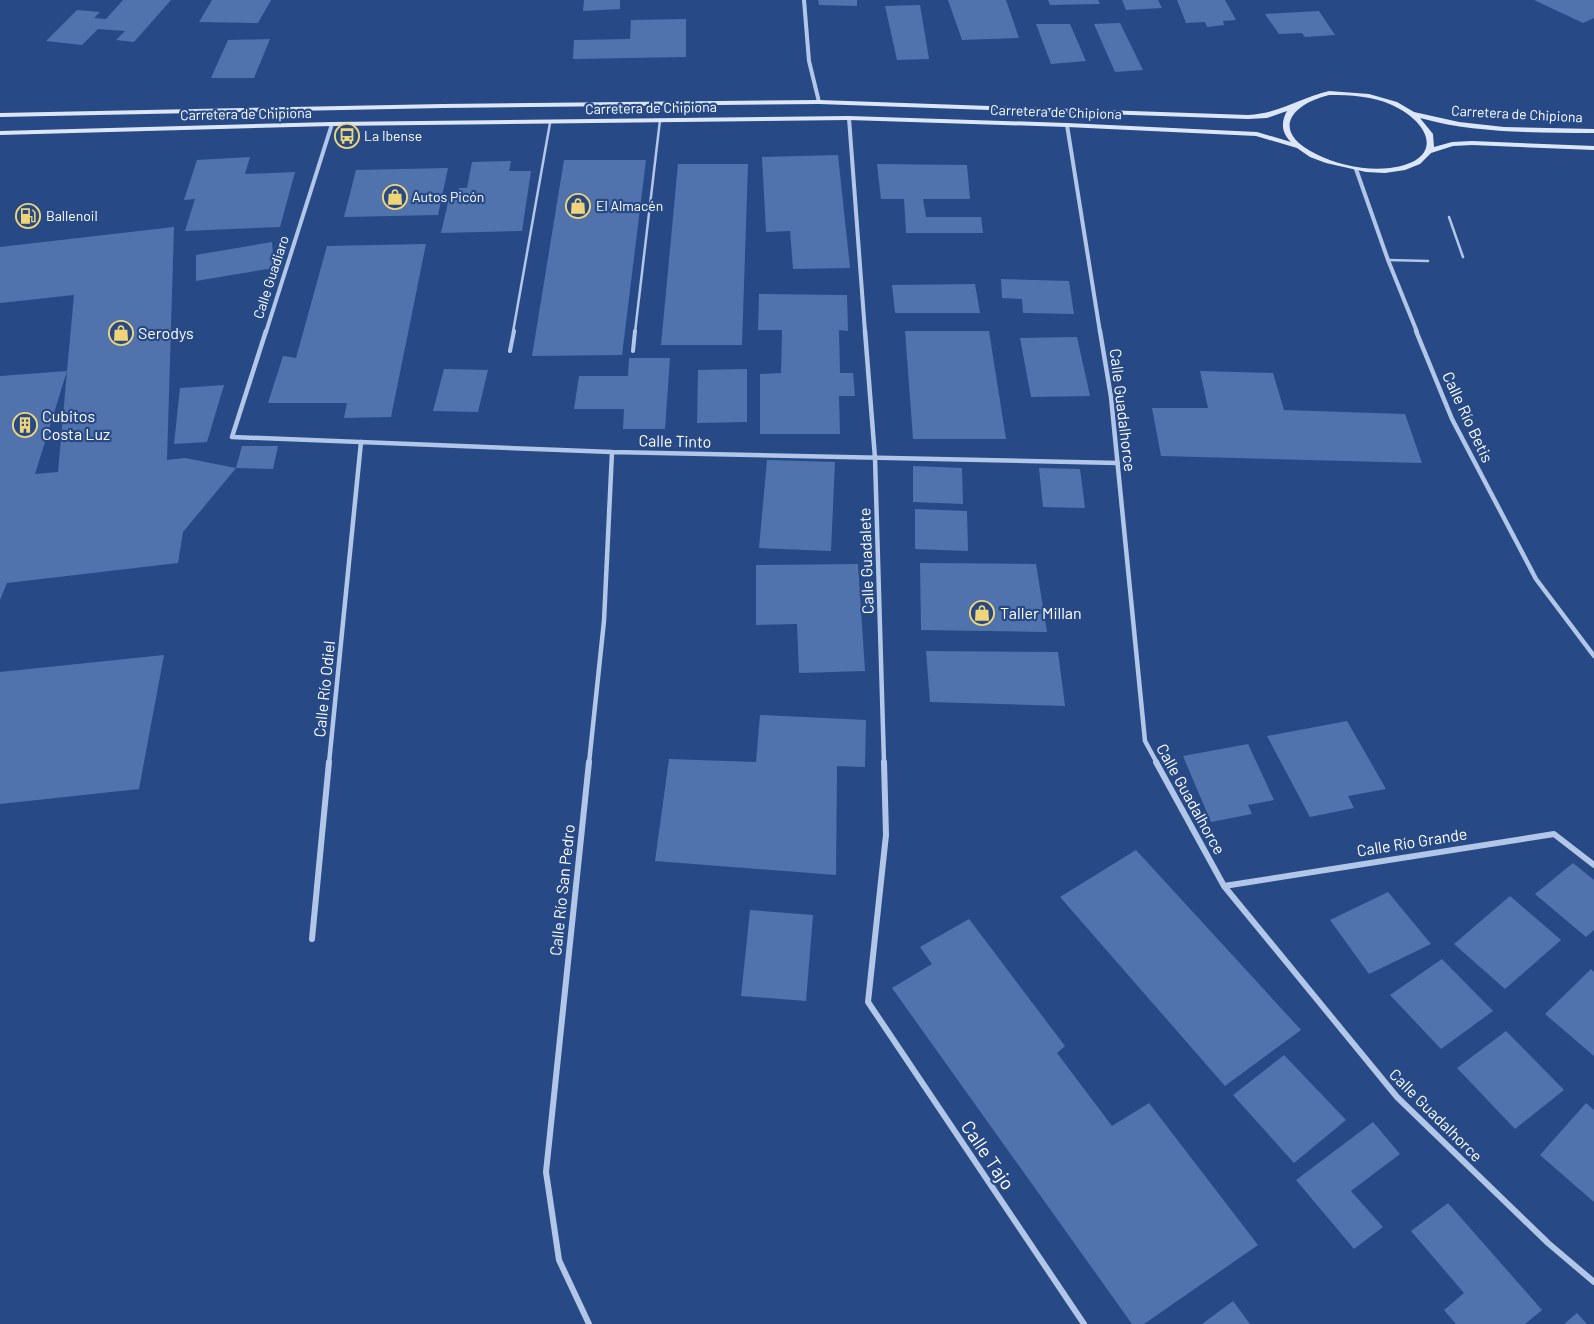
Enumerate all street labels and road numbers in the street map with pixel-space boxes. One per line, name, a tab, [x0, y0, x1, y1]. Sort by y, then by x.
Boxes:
street label: Carretera de Chipiona	[585, 98, 717, 117]
street label: Carretera de Chipiona	[990, 101, 1122, 122]
street label: Carretera de Chipiona	[1451, 102, 1583, 125]
street label: Carretera de Chipiona	[180, 104, 312, 123]
street label: Calle Guadiaro	[249, 233, 292, 321]
street label: Calle Guadalhorce	[1107, 347, 1140, 473]
street label: Calle Río Betis	[1439, 368, 1498, 465]
street label: Calle Tinto	[638, 430, 712, 451]
street label: Calle Guadalete	[854, 507, 877, 615]
street label: Calle Río Odiel	[309, 640, 338, 738]
street label: Calle Guadalhorce	[1153, 740, 1230, 858]
street label: Calle Río San Pedro	[545, 823, 578, 957]
street label: Calle Río Grande	[1355, 823, 1468, 860]
street label: Calle Guadalhorce	[1386, 1064, 1487, 1165]
street label: Calle Tajo	[957, 1116, 1020, 1194]

